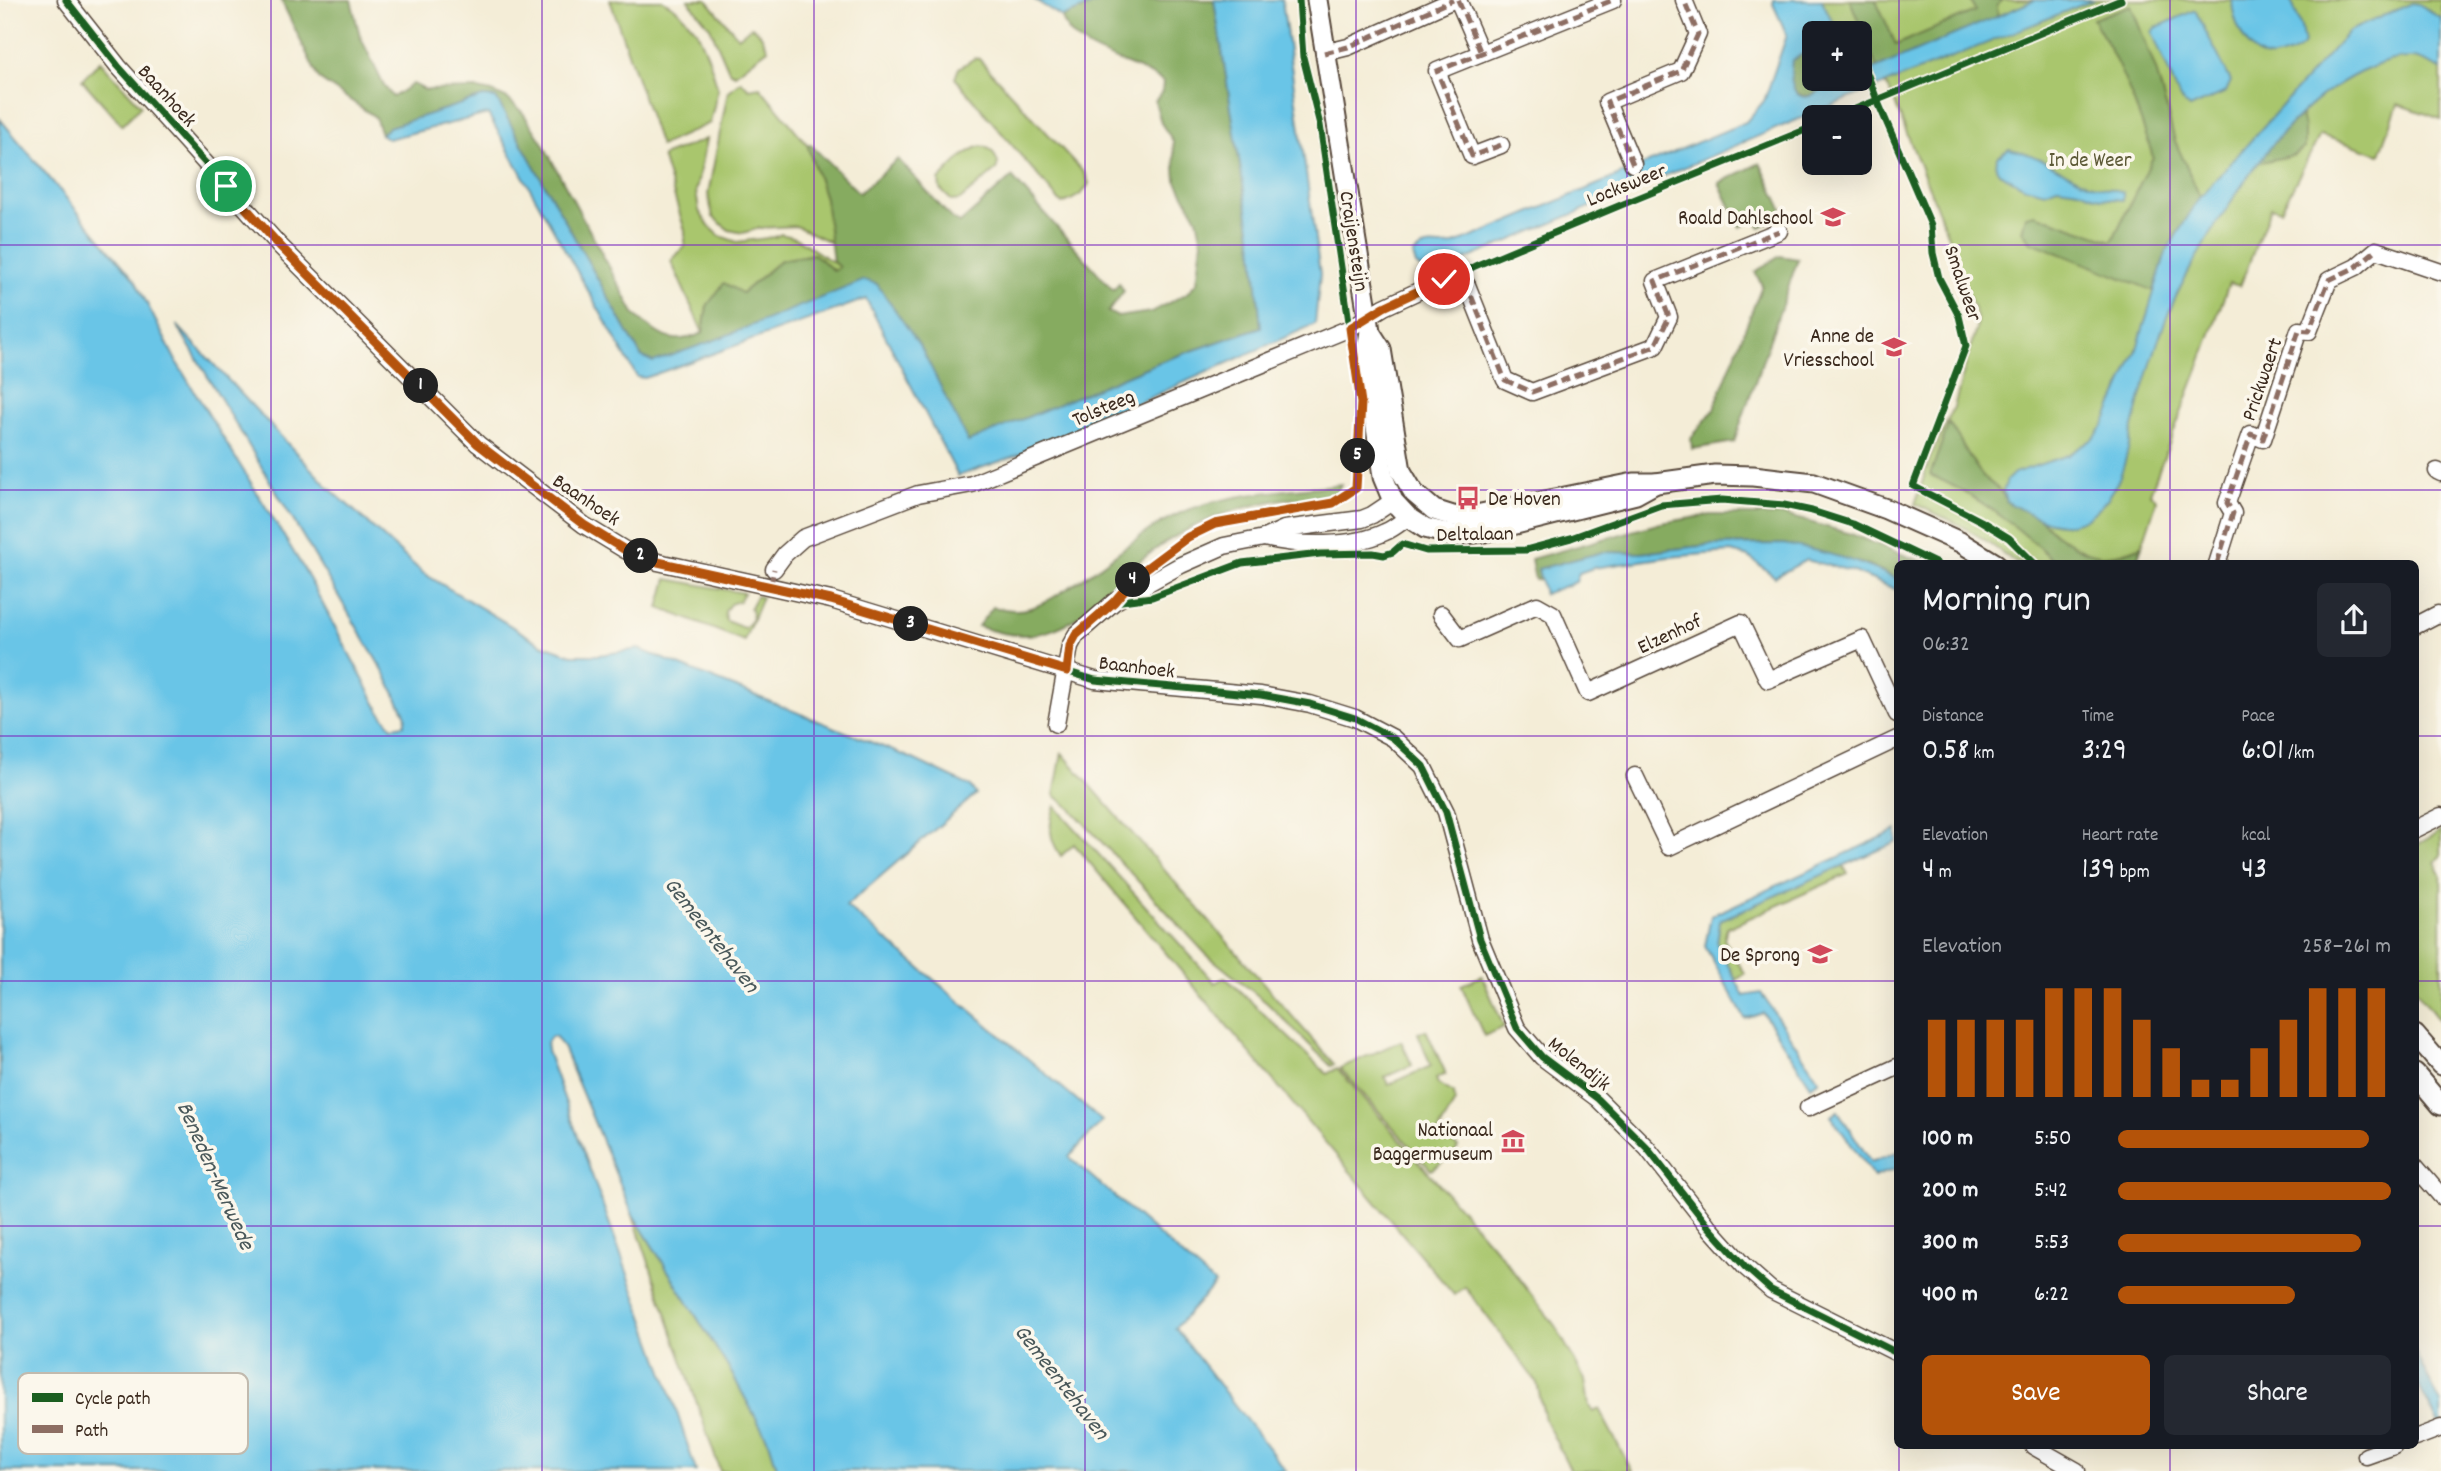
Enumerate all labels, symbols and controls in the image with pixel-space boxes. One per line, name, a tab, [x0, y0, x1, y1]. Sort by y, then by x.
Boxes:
map controls	[1802, 21, 1872, 175]
button: +	[1802, 21, 1872, 91]
street label: Baanhoek	[129, 59, 202, 135]
button: −	[1802, 105, 1872, 175]
park label: In de Weer	[2048, 147, 2132, 177]
pin	[196, 156, 256, 216]
street label: Locksweer	[1583, 157, 1672, 216]
icon: arrive	[207, 167, 245, 205]
street label: Craijensteijn	[1329, 189, 1375, 294]
school or university icon: Roald Dahlschool	[1819, 203, 1847, 231]
place label: Roald Dahlschool	[1678, 205, 1813, 235]
street label: Smalweer	[1934, 242, 1988, 326]
pin	[1414, 249, 1474, 309]
icon: check	[1425, 260, 1463, 298]
place label: Anne de Vriesschool	[1784, 323, 1874, 377]
school or university icon: Anne de Vriesschool	[1880, 333, 1908, 361]
street label: Prickwaert	[2236, 334, 2292, 426]
pin: 1	[404, 368, 438, 404]
text: 1	[418, 372, 423, 399]
street label: Tolsteeg	[1068, 383, 1140, 436]
pin: 5	[1340, 438, 1376, 474]
text: 5	[1353, 442, 1362, 469]
street label: Baanhoek	[545, 468, 625, 535]
bus stop icon: De Hoven	[1454, 484, 1482, 512]
place label: De Hoven	[1488, 486, 1561, 516]
street label: Deltalaan	[1436, 520, 1514, 552]
pin: 2	[624, 538, 658, 574]
text: 2	[636, 542, 645, 569]
pin: 4	[1116, 562, 1150, 598]
text: 4	[1129, 566, 1136, 593]
text: Morning run	[1922, 575, 2091, 630]
button: share	[2317, 583, 2391, 657]
pin: 3	[894, 606, 928, 642]
street label: Elzenhof	[1633, 608, 1708, 664]
text: 3	[906, 610, 915, 637]
text: 06:32	[1922, 629, 1970, 662]
street label: Baanhoek	[1097, 649, 1176, 689]
text: Distance	[1922, 704, 1984, 731]
text: Time	[2082, 704, 2114, 731]
text: Pace	[2241, 704, 2275, 731]
text: 0.58	[1922, 731, 1969, 774]
text: 3:29	[2082, 731, 2127, 774]
text: 6:01	[2241, 731, 2284, 774]
text: km	[1969, 741, 1994, 768]
text: /km	[2284, 741, 2315, 768]
text: Elevation	[1922, 823, 1988, 850]
text: Heart rate	[2082, 823, 2158, 850]
text: kcal	[2241, 823, 2270, 850]
text: 4	[1922, 850, 1934, 893]
text: 139	[2082, 850, 2115, 893]
text: 43	[2241, 850, 2267, 893]
text: m	[1934, 860, 1952, 887]
text: bpm	[2115, 860, 2150, 887]
water label: Gemeentehaven	[655, 871, 767, 1002]
text: Elevation	[1922, 931, 2002, 964]
text: 258–261 m	[2302, 931, 2391, 964]
school or university icon: De Sprong	[1806, 940, 1834, 968]
place label: De Sprong	[1720, 942, 1800, 972]
street label: Molendijk	[1540, 1031, 1616, 1100]
water label: Beneden-Merwede	[166, 1097, 262, 1258]
place label: Nationaal Baggermuseum	[1373, 1117, 1493, 1171]
text: 100 m	[1922, 1123, 1973, 1156]
text: 5:50	[2034, 1123, 2072, 1156]
museum icon: Nationaal Baggermuseum	[1499, 1127, 1527, 1155]
text: 200 m	[1922, 1175, 1978, 1208]
text: 5:42	[2034, 1175, 2068, 1208]
text: 300 m	[1922, 1227, 1978, 1260]
text: 5:53	[2034, 1227, 2069, 1260]
text: 400 m	[1922, 1279, 1978, 1312]
text: 6:22	[2034, 1279, 2069, 1312]
water label: Gemeentehaven	[1005, 1318, 1117, 1449]
button: Save	[1922, 1355, 2150, 1435]
button: Share	[2164, 1355, 2391, 1435]
legend	[18, 1373, 248, 1454]
text: Cycle path	[75, 1387, 150, 1414]
text: Path	[75, 1419, 108, 1446]

